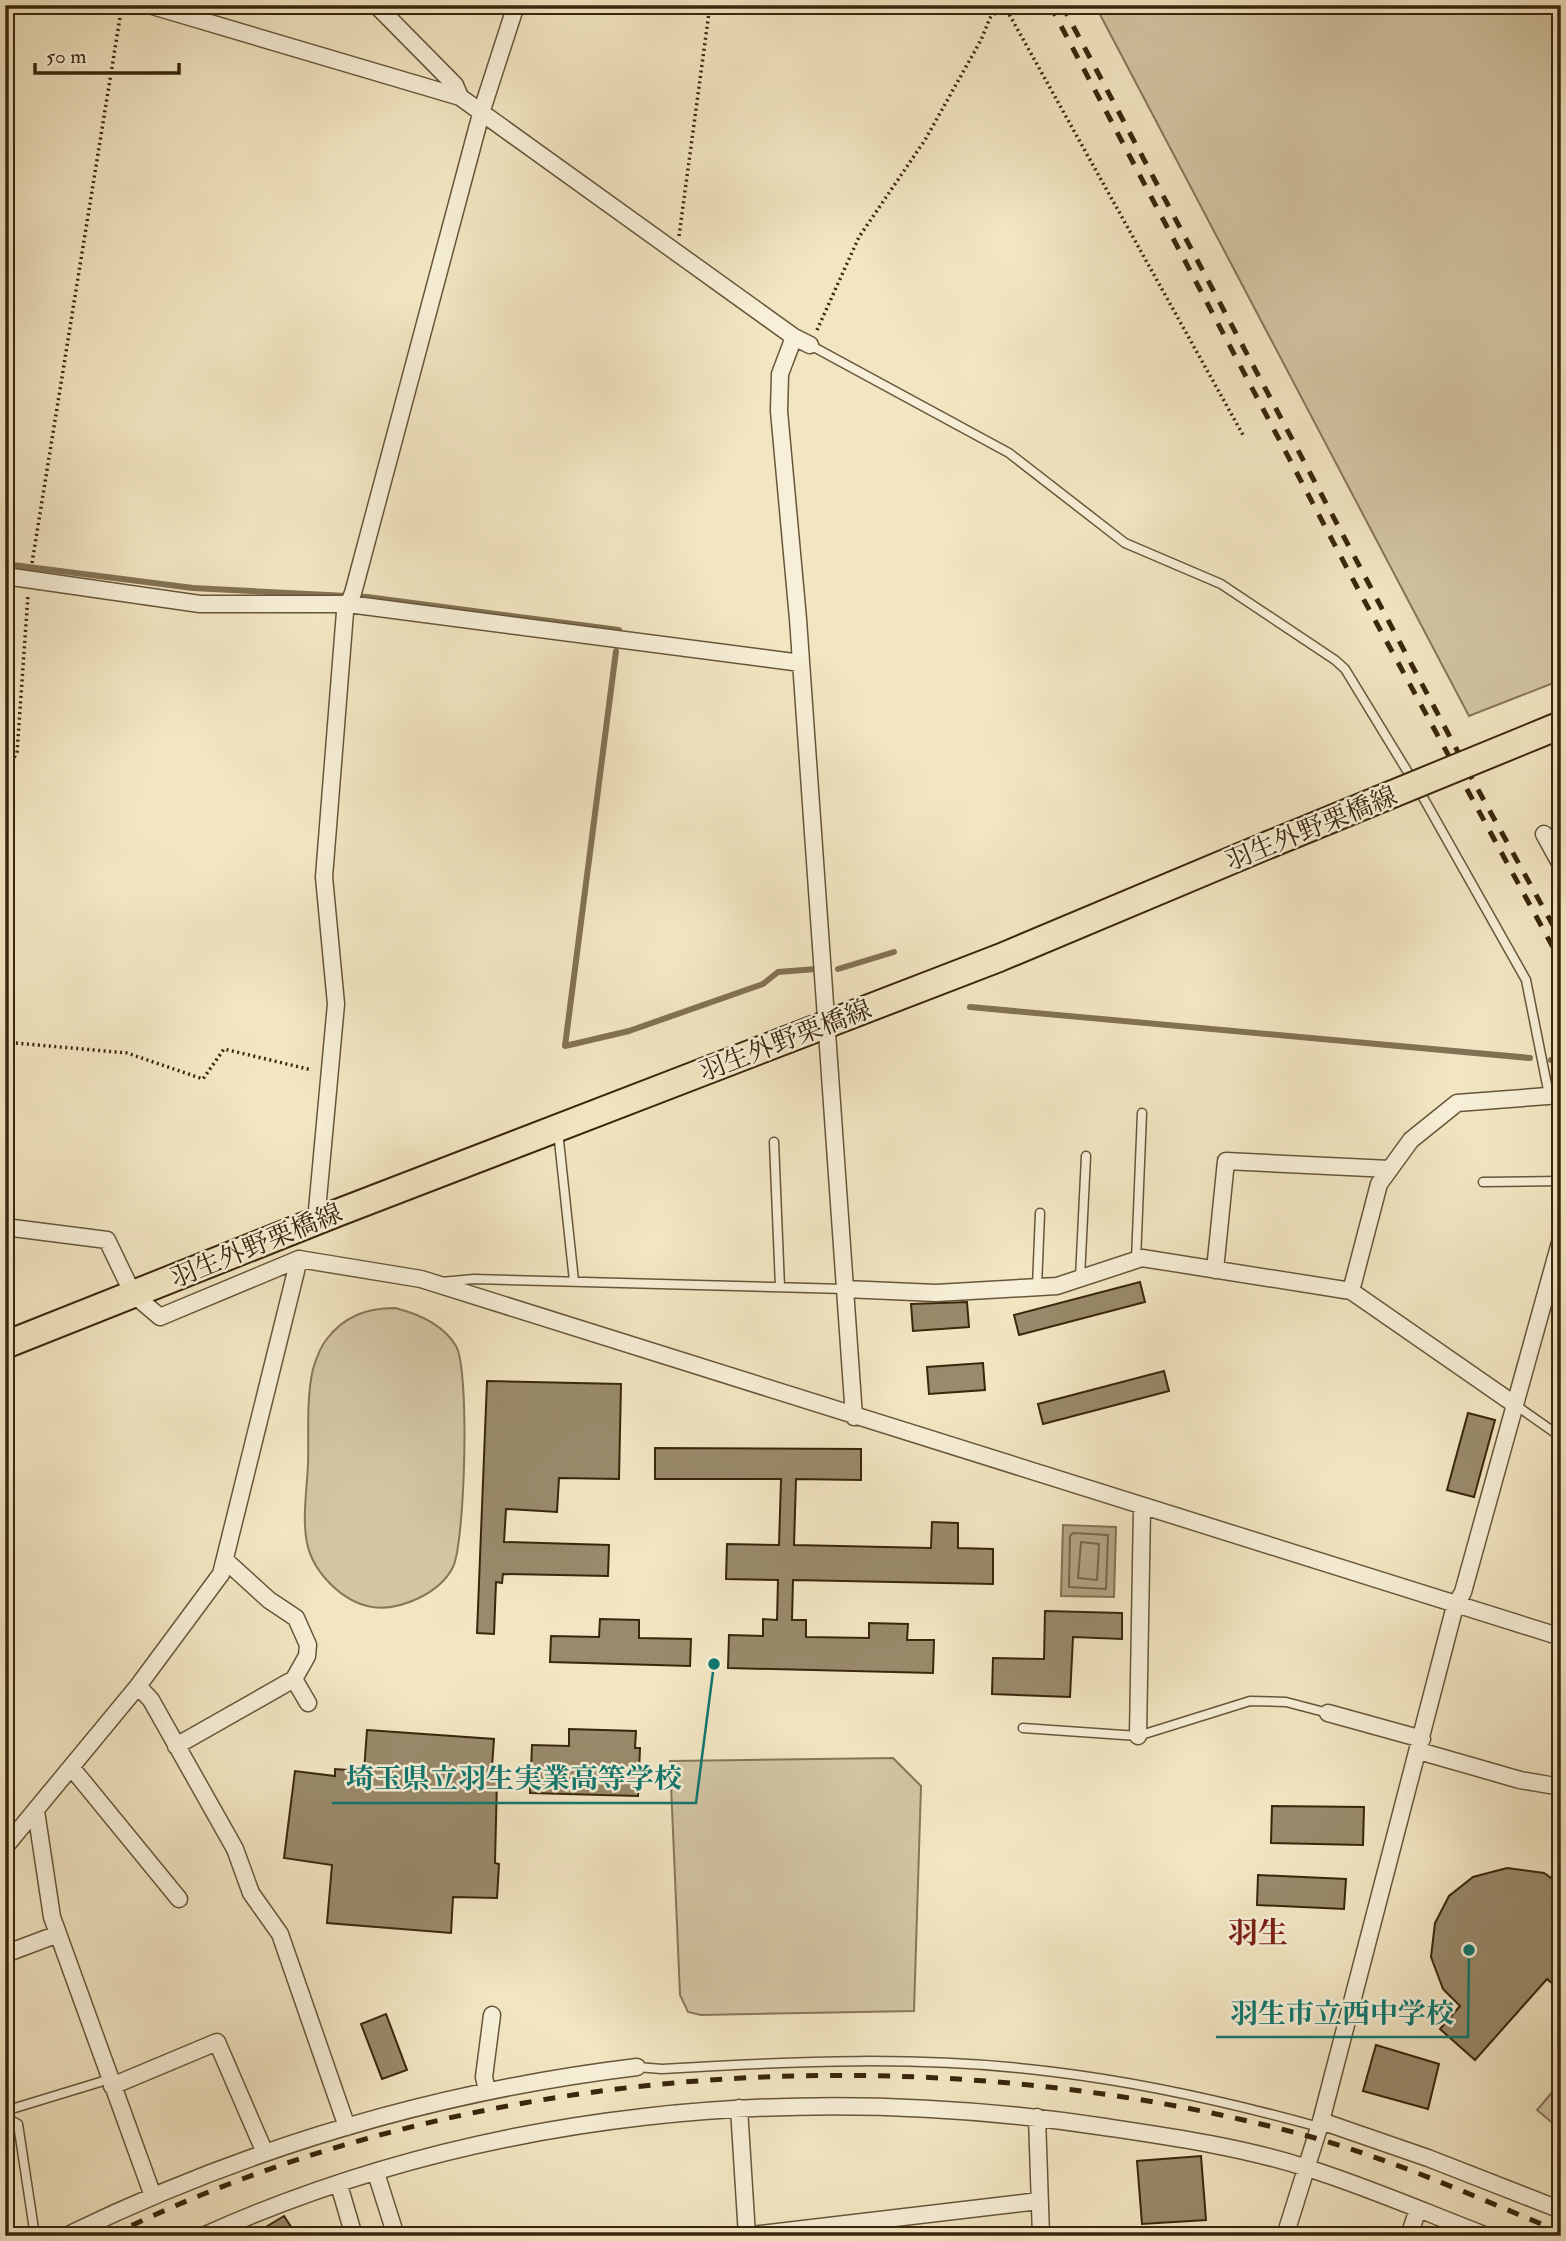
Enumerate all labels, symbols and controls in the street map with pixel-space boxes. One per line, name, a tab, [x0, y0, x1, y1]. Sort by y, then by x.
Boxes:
scale bar	[35, 32, 178, 76]
text: 50 m	[46, 43, 87, 70]
street label: 羽生外野栗橋線	[1221, 780, 1402, 878]
street label: 羽生外野栗橋線	[695, 993, 876, 1088]
street label: 羽生外野栗橋線	[166, 1197, 347, 1295]
callout: 埼玉県立羽生実業高等学校	[332, 1754, 696, 1803]
text: 埼玉県立羽生実業高等学校	[346, 1762, 682, 1797]
district label: 羽生	[1228, 1915, 1288, 1952]
callout: 羽生市立西中学校	[1216, 1988, 1468, 2037]
text: 羽生市立西中学校	[1230, 1997, 1454, 2032]

